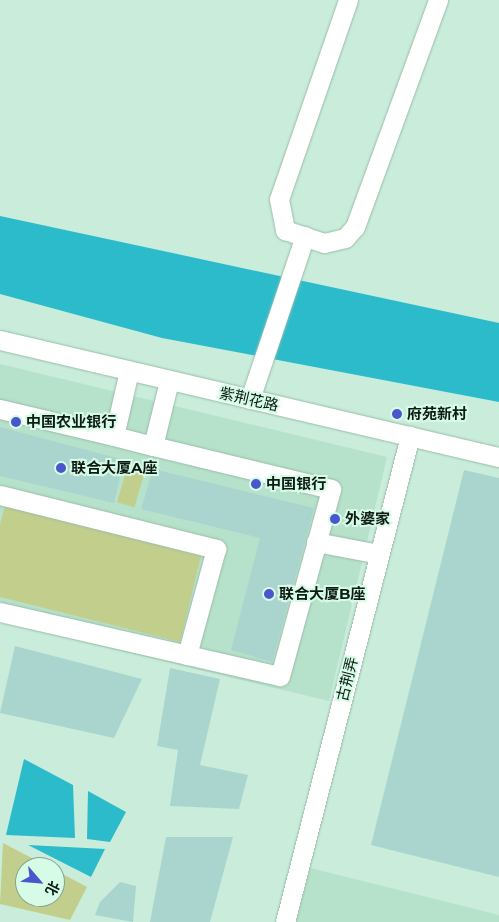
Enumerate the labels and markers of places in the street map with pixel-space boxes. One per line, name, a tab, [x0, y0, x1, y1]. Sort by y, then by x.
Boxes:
place label: 府苑新村	[407, 405, 467, 423]
marker: 府苑新村	[391, 408, 403, 420]
place label: 中国农业银行	[26, 413, 116, 431]
marker: 中国农业银行	[10, 416, 22, 428]
place label: 联合大厦A座	[71, 459, 157, 477]
marker: 联合大厦A座	[55, 462, 67, 474]
place label: 中国银行	[266, 475, 326, 493]
marker: 中国银行	[250, 478, 262, 490]
place label: 外婆家	[345, 510, 390, 528]
marker: 外婆家	[329, 513, 341, 525]
place label: 联合大厦B座	[279, 585, 365, 603]
marker: 联合大厦B座	[263, 588, 275, 600]

